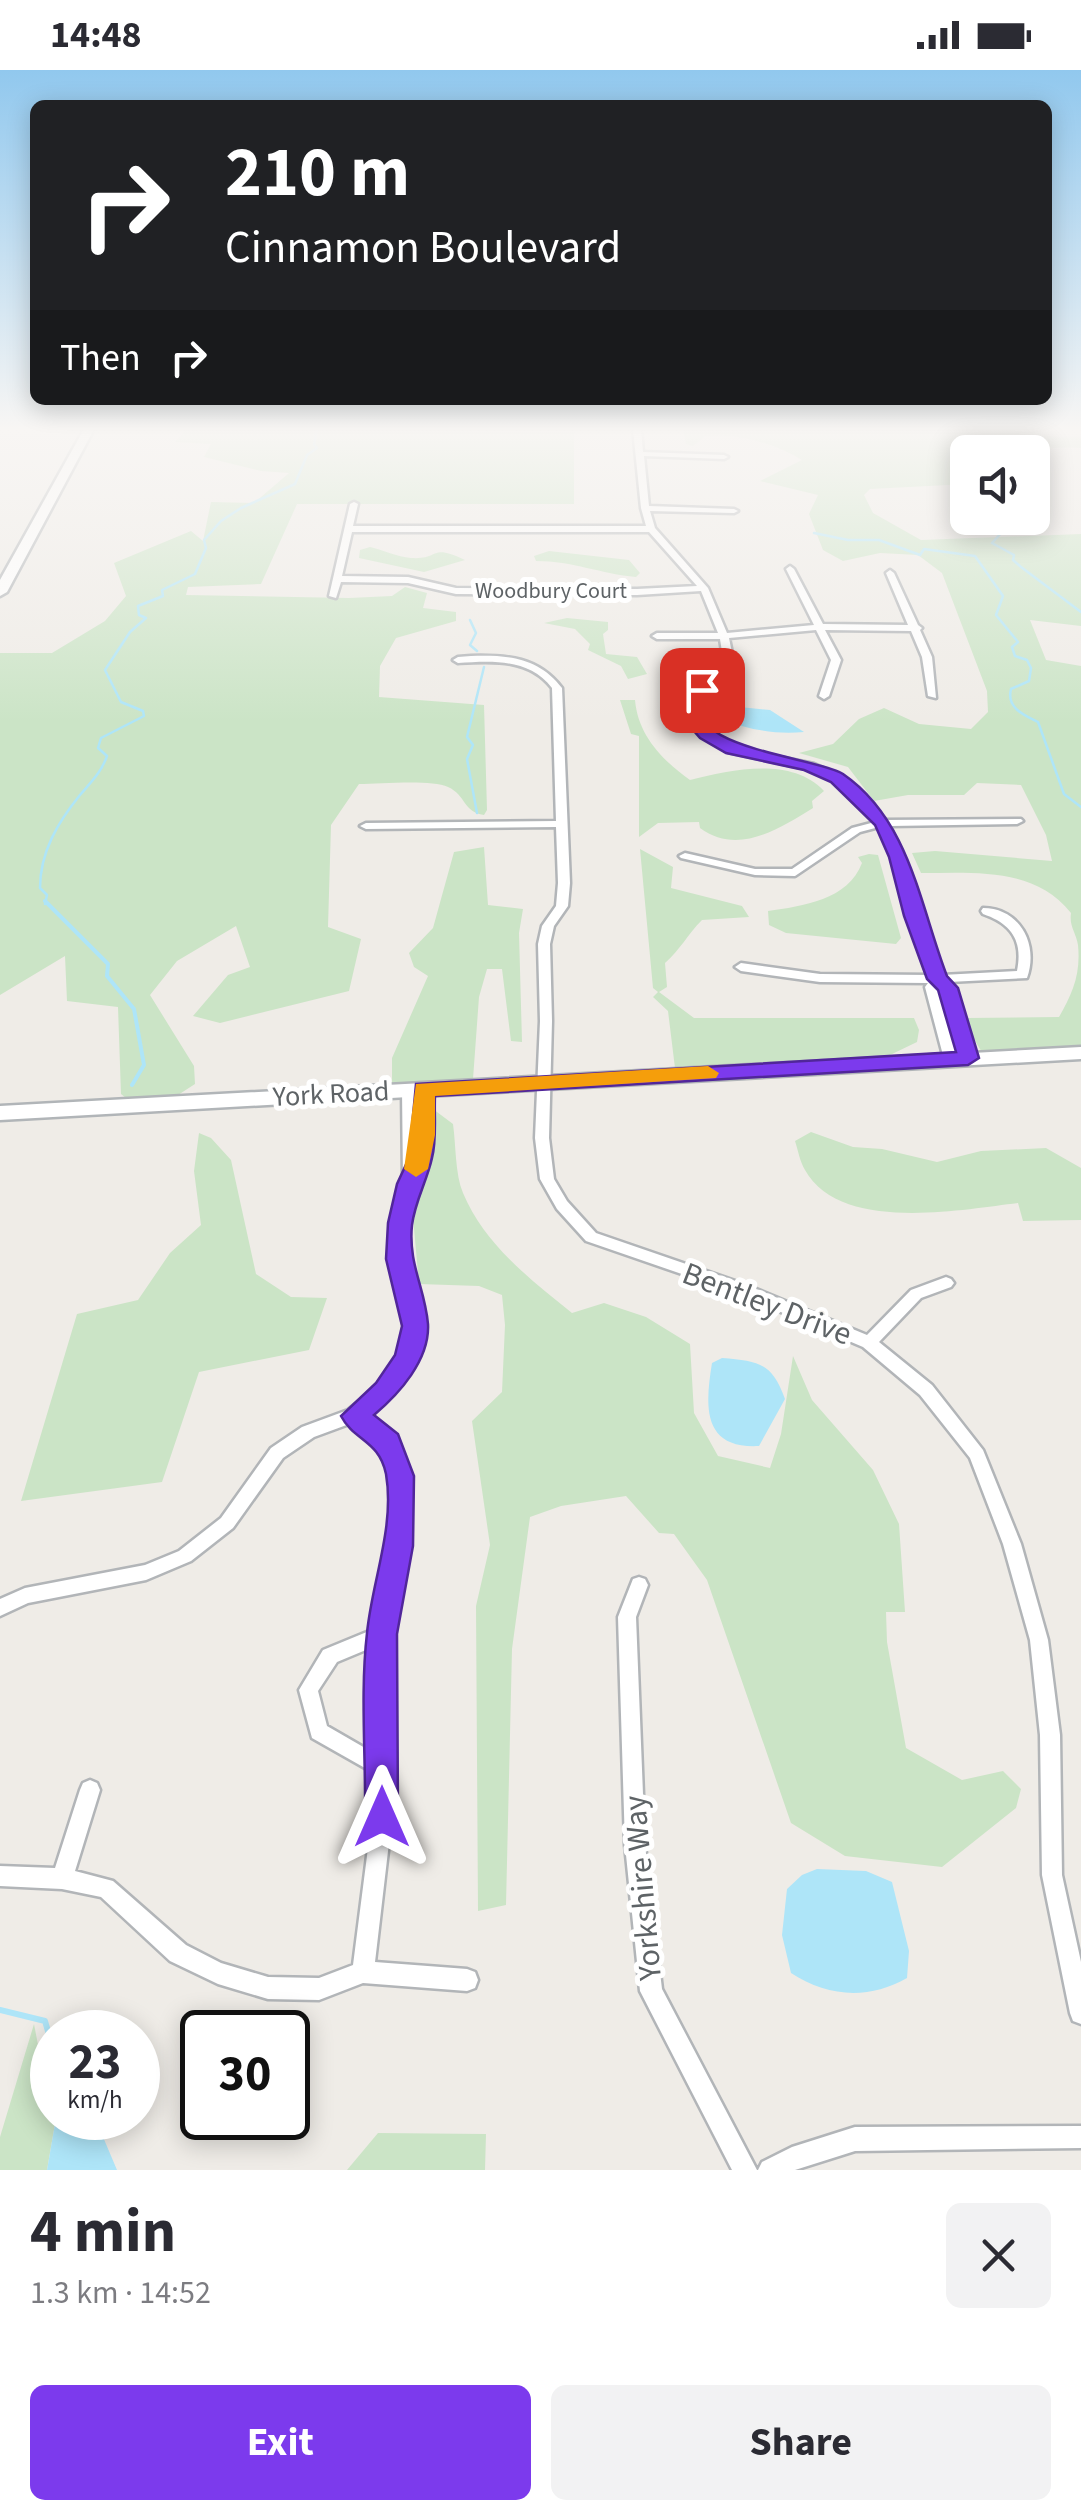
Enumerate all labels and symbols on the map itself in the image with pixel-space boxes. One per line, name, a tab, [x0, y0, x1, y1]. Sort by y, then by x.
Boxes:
street label: Woodbury Court	[475, 575, 627, 607]
pin	[660, 648, 745, 733]
street label: York Road	[271, 1071, 390, 1117]
street label: Bentley Drive	[676, 1251, 858, 1357]
position arrow	[330, 1765, 434, 1869]
street label: Yorkshire Way	[612, 1793, 674, 1983]
speed limit sign: 30	[180, 2010, 310, 2140]

